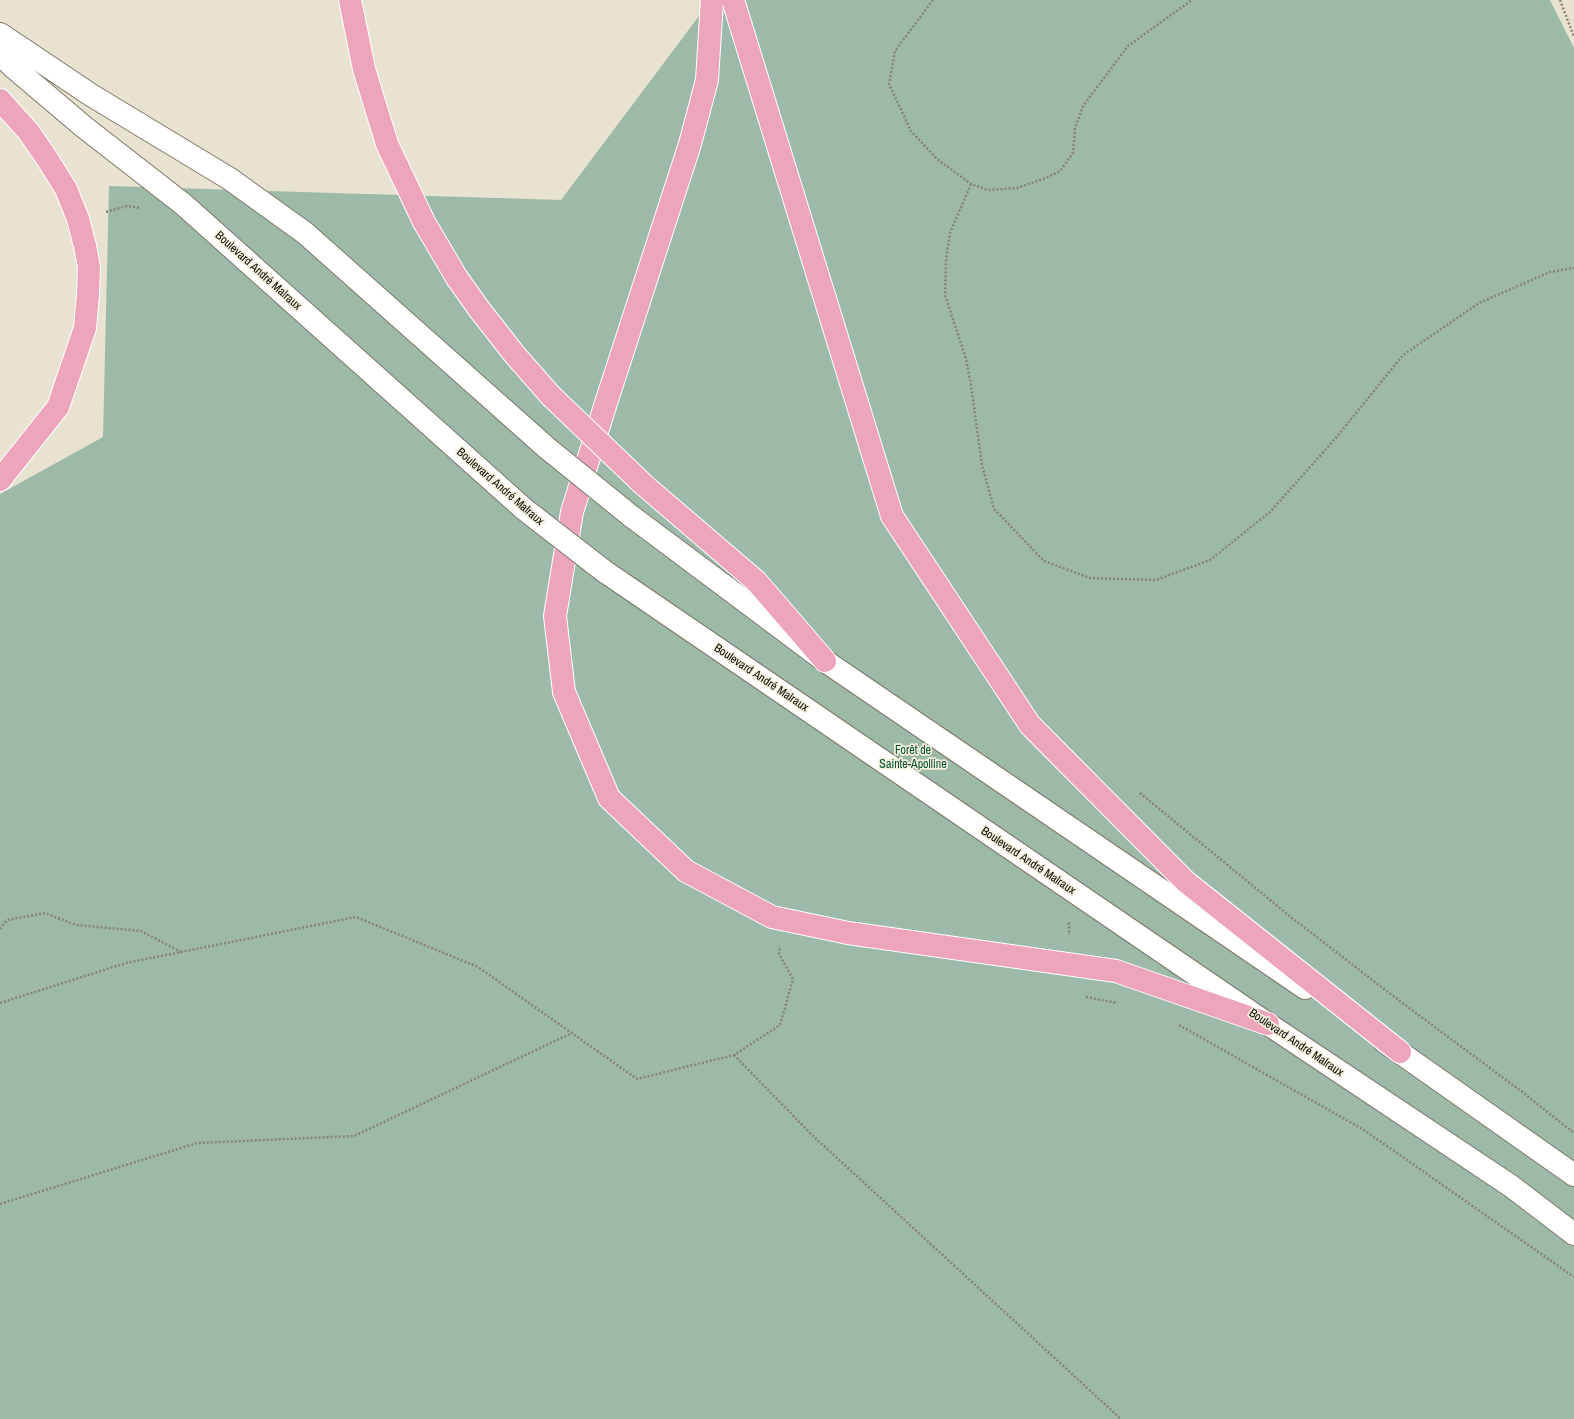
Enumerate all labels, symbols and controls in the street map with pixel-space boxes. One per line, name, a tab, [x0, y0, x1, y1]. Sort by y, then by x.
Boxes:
street label: Boulevard André Malraux	[212, 229, 304, 313]
street label: Boulevard André Malraux	[453, 445, 547, 529]
street label: Boulevard André Malraux	[711, 641, 811, 715]
park label: Forêt de Sainte-Apolline	[879, 744, 947, 772]
street label: Boulevard André Malraux	[978, 824, 1078, 898]
street label: Boulevard André Malraux	[1246, 1006, 1346, 1080]

